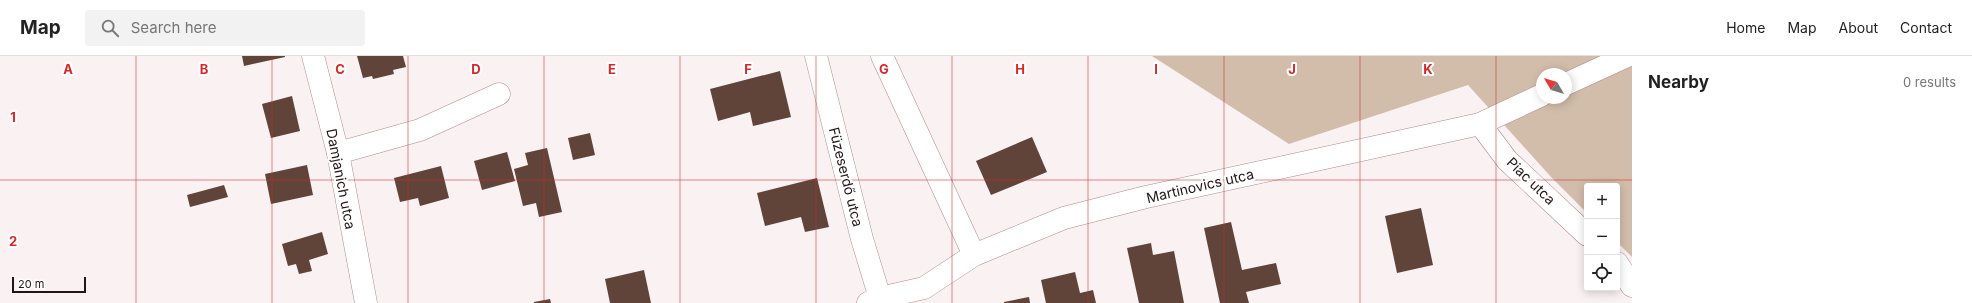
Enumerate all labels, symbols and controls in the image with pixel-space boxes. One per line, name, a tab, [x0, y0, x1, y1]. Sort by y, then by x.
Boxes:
search box	[85, 10, 365, 46]
text: Map	[20, 16, 61, 39]
icon: search	[99, 17, 121, 39]
text: Search here	[131, 18, 216, 37]
text: Home	[1726, 19, 1765, 36]
text: Map	[1787, 19, 1817, 36]
text: About	[1839, 19, 1878, 36]
text: Contact	[1900, 19, 1952, 36]
text: A	[63, 61, 73, 77]
text: B	[200, 61, 209, 77]
text: C	[335, 61, 345, 77]
text: D	[471, 61, 481, 77]
text: E	[608, 61, 616, 77]
text: F	[744, 61, 752, 77]
text: G	[879, 61, 889, 77]
text: H	[1015, 61, 1025, 77]
text: I	[1154, 61, 1158, 77]
text: J	[1288, 61, 1296, 77]
text: K	[1423, 61, 1433, 77]
north arrow	[1536, 68, 1572, 104]
text: Nearby	[1648, 72, 1709, 92]
text: 0 results	[1903, 74, 1956, 90]
text: 1	[10, 109, 16, 125]
street label: Füzeserdő utca	[826, 125, 867, 228]
street label: Damjanich utca	[323, 127, 360, 231]
street label: Piac utca	[1504, 153, 1559, 208]
street label: Martinovics utca	[1145, 165, 1255, 206]
map controls	[1584, 183, 1620, 291]
button: +	[1584, 183, 1620, 219]
button: −	[1584, 219, 1620, 255]
text: 2	[9, 233, 17, 249]
button: locate	[1584, 255, 1620, 291]
scale bar	[12, 275, 86, 294]
text: 20 m	[18, 277, 44, 291]

